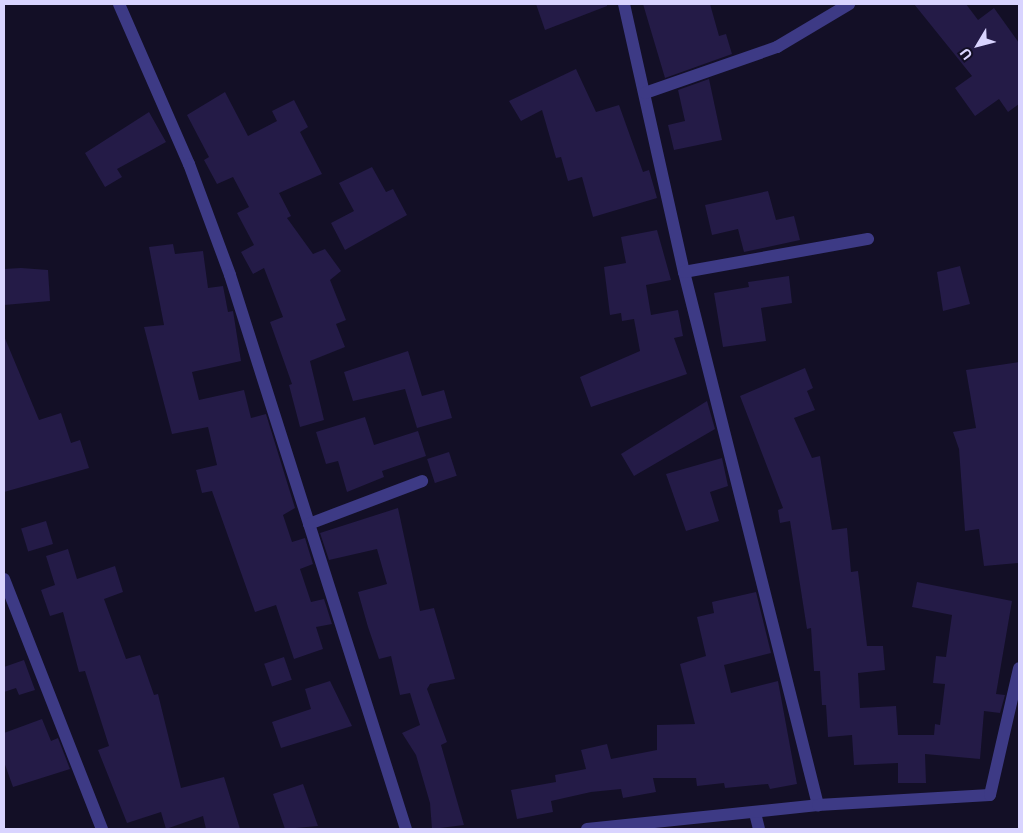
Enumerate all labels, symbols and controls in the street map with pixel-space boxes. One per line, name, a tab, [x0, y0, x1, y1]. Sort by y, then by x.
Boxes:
north arrow	[953, 20, 1003, 70]
text: U	[955, 44, 976, 64]

